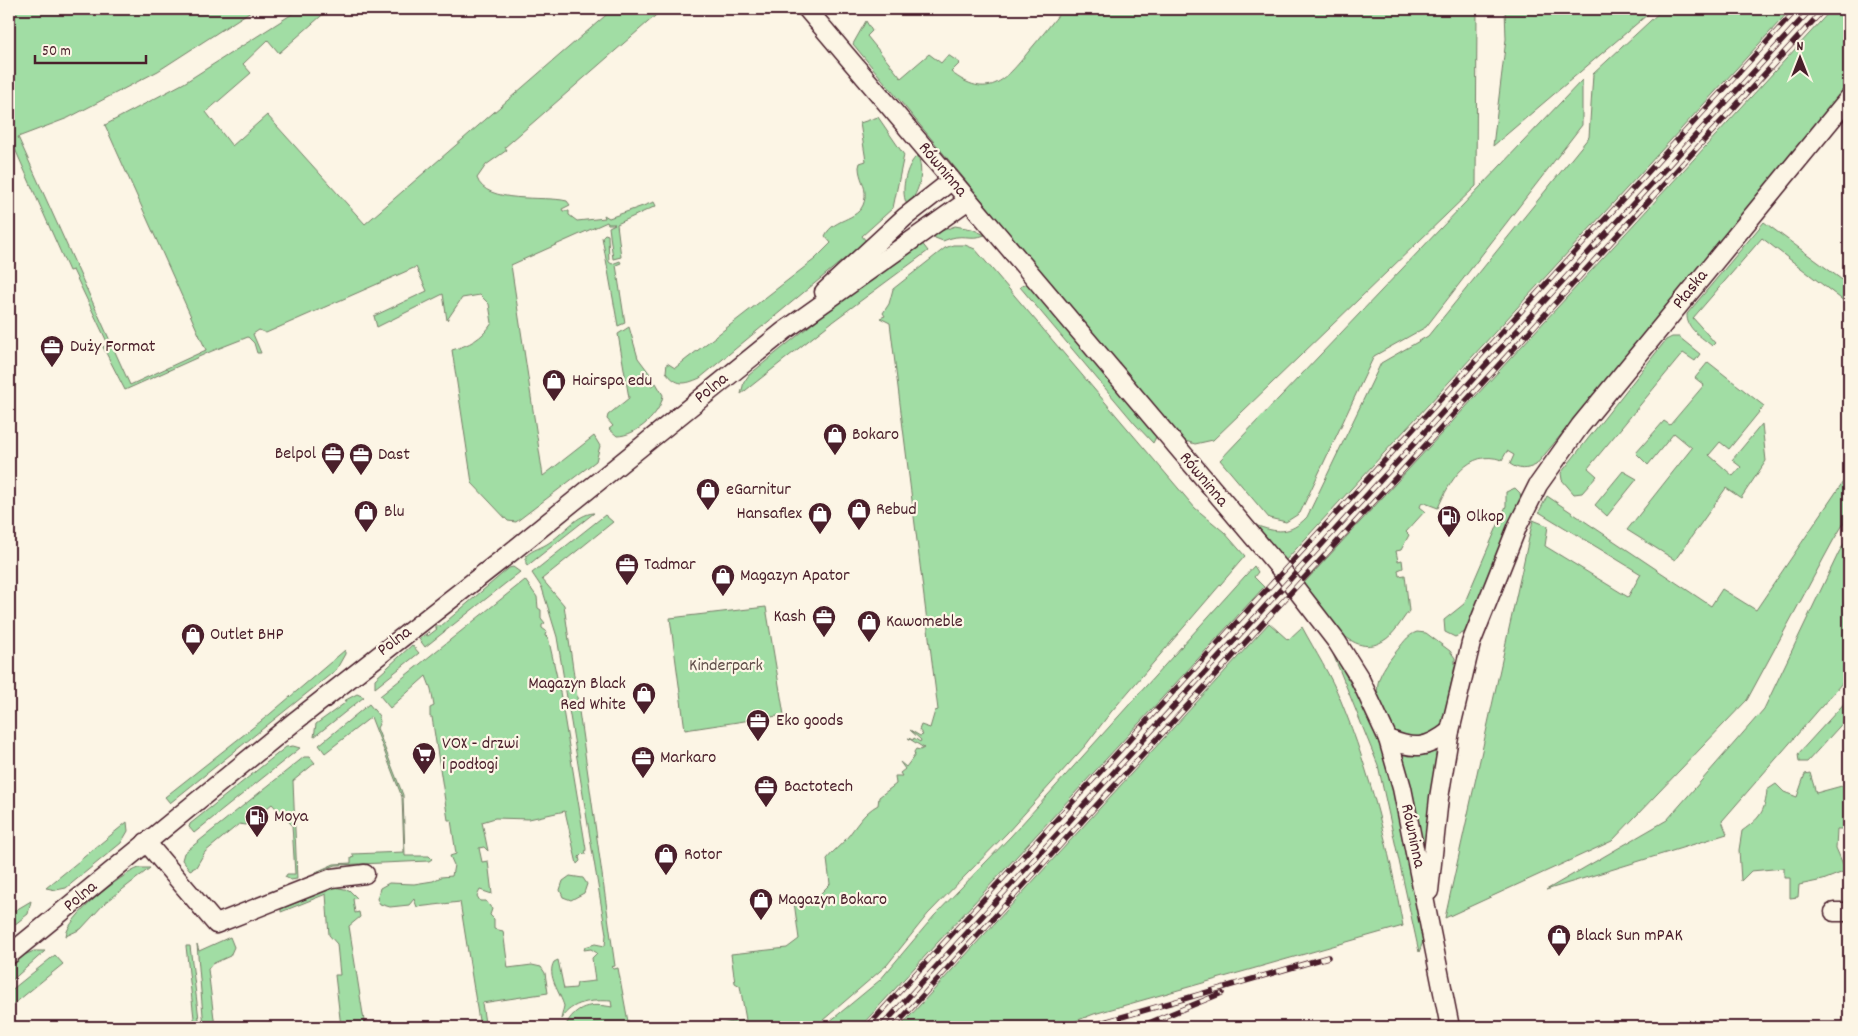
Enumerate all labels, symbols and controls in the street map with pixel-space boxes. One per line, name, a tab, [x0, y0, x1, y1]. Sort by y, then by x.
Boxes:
scale bar	[35, 32, 146, 64]
north arrow	[1776, 32, 1826, 82]
text: N	[1797, 37, 1804, 57]
text: 50 m	[42, 41, 71, 63]
street label: Równinna	[912, 137, 973, 203]
street label: Płaska	[1667, 264, 1715, 315]
office icon: Duży Format	[39, 334, 65, 368]
place label: Duży Format	[70, 335, 156, 360]
street label: Polna	[690, 367, 735, 410]
shop icon: Hairspa edu	[541, 368, 567, 402]
place label: Hairspa edu	[572, 369, 652, 394]
shop icon: Bokaro	[822, 422, 848, 456]
place label: Bokaro	[852, 423, 899, 448]
office icon: Belpol	[320, 441, 346, 475]
place label: Belpol	[275, 442, 317, 467]
office icon: Dast	[348, 442, 374, 476]
place label: Dast	[378, 443, 410, 468]
street label: Równinna	[1173, 447, 1234, 513]
shop icon: eGarnitur	[695, 477, 721, 511]
place label: eGarnitur	[726, 478, 791, 503]
shop icon: Rebud	[846, 497, 872, 531]
place label: Rebud	[876, 498, 917, 523]
shop icon: Blu	[353, 499, 379, 533]
place label: Blu	[384, 500, 405, 525]
shop icon: Hansaflex	[807, 501, 833, 535]
place label: Hansaflex	[736, 502, 802, 527]
fuel station icon: Olkop	[1436, 504, 1462, 538]
place label: Olkop	[1466, 505, 1504, 530]
office icon: Tadmar	[614, 552, 640, 586]
place label: Tadmar	[644, 553, 696, 578]
shop icon: Magazyn Apator	[710, 563, 736, 597]
place label: Magazyn Apator	[740, 564, 850, 589]
office icon: Kash	[811, 604, 837, 638]
place label: Kash	[773, 605, 806, 630]
shop icon: Kawomeble	[856, 609, 882, 643]
place label: Kawomeble	[886, 610, 963, 635]
street label: Polna	[373, 620, 418, 663]
shop icon: Outlet BHP	[180, 622, 206, 656]
place label: Outlet BHP	[210, 623, 284, 648]
park label: Kinderpark	[689, 654, 763, 679]
place label: Magazyn Black Red White	[528, 672, 626, 718]
shop icon: Magazyn Black Red White	[631, 681, 657, 715]
office icon: Eko goods	[745, 708, 771, 742]
place label: Eko goods	[776, 709, 844, 734]
place label: VOX - drzwi i podłogi	[442, 732, 519, 778]
supermarket icon: VOX - drzwi i podłogi	[411, 741, 437, 775]
office icon: Markaro	[630, 745, 656, 779]
place label: Markaro	[660, 746, 716, 771]
office icon: Bactotech	[753, 774, 779, 808]
place label: Bactotech	[784, 775, 853, 800]
street label: Równinna	[1393, 802, 1431, 871]
fuel station icon: Moya	[244, 804, 270, 838]
place label: Moya	[274, 805, 309, 830]
shop icon: Rotor	[653, 842, 679, 876]
place label: Rotor	[684, 843, 722, 868]
street label: Polna	[59, 875, 104, 919]
shop icon: Magazyn Bokaro	[748, 887, 774, 921]
place label: Magazyn Bokaro	[778, 888, 887, 913]
shop icon: Black Sun mPAK	[1546, 923, 1572, 957]
place label: Black Sun mPAK	[1576, 924, 1683, 949]

